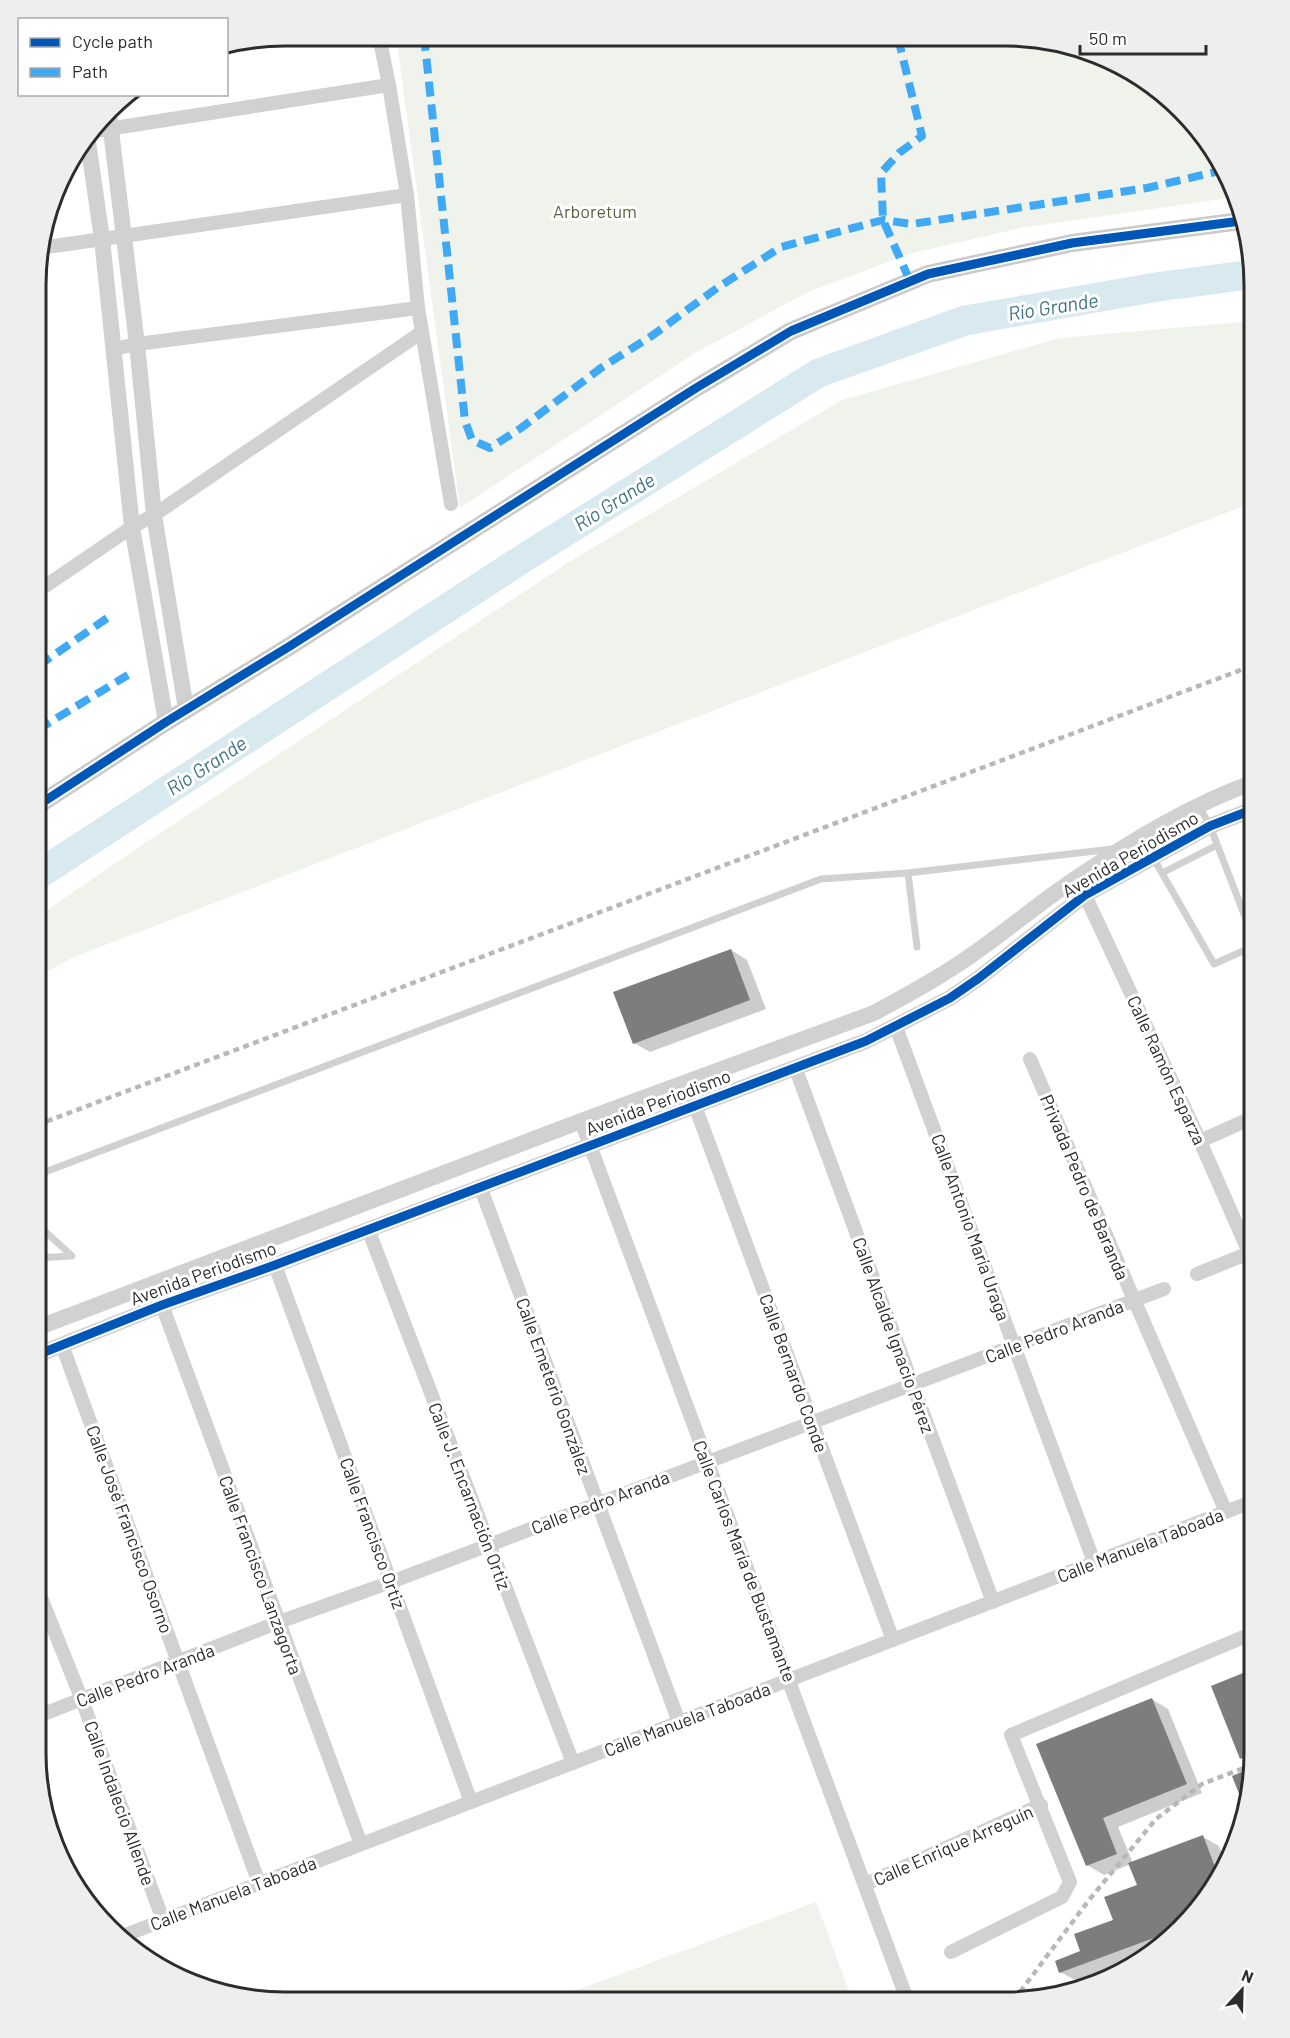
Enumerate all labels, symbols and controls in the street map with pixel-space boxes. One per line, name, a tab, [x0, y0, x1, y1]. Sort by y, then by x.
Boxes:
legend	[18, 18, 228, 96]
scale bar	[1080, 18, 1206, 56]
text: 50 m	[1089, 27, 1127, 49]
text: Cycle path	[72, 30, 153, 52]
text: Path	[72, 60, 108, 82]
park label: Arboretum	[553, 200, 637, 222]
water label: Río Grande	[1006, 287, 1100, 325]
water label: Río Grande	[569, 467, 659, 535]
water label: Río Grande	[161, 730, 251, 800]
street label: Avenida Periodismo	[1058, 806, 1202, 902]
street label: Calle Ramón Esparza	[1123, 992, 1211, 1148]
street label: Avenida Periodismo	[582, 1064, 734, 1140]
street label: Privada Pedro de Baranda	[1036, 1091, 1134, 1283]
street label: Calle Antonio María Uraga	[927, 1131, 1015, 1323]
street label: Calle Alcalde Ignacio Pérez	[848, 1234, 940, 1436]
street label: Avenida Periodismo	[127, 1236, 279, 1310]
street label: Calle Bernardo Conde	[755, 1291, 833, 1455]
street label: Calle Emeterio González	[512, 1295, 596, 1477]
street label: Calle Pedro Aranda	[982, 1295, 1126, 1367]
street label: Calle J. Encarnación Ortiz	[424, 1399, 516, 1593]
street label: Calle José Francisco Osorno	[82, 1422, 178, 1636]
street label: Calle Carlos María de Bustamante	[689, 1437, 801, 1685]
street label: Calle Francisco Ortiz	[335, 1454, 411, 1612]
street label: Calle Pedro Aranda	[528, 1466, 672, 1538]
street label: Calle Francisco Lanzagorta	[215, 1472, 307, 1678]
street label: Calle Manuela Taboada	[1054, 1503, 1226, 1587]
street label: Calle Pedro Aranda	[73, 1639, 217, 1711]
street label: Calle Manuela Taboada	[601, 1677, 773, 1761]
street label: Calle Indalecio Allende	[80, 1718, 160, 1888]
street label: Calle Enrique Arreguín	[870, 1800, 1036, 1890]
street label: Calle Manuela Taboada	[147, 1851, 319, 1935]
north arrow	[1212, 1960, 1272, 2020]
text: N	[1239, 1965, 1256, 1986]

